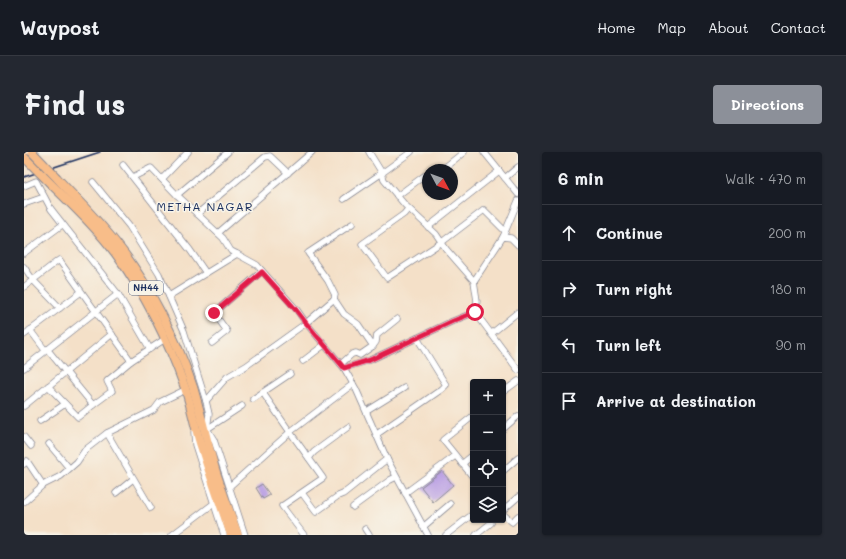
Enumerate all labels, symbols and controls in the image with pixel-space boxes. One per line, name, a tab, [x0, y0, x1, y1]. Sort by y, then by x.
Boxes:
text: Waypost	[20, 15, 100, 40]
text: Home	[597, 18, 635, 37]
text: Map	[657, 18, 686, 37]
text: About	[708, 18, 749, 37]
text: Contact	[771, 18, 826, 37]
button: Directions	[713, 85, 822, 124]
text: Find us	[24, 86, 125, 122]
north arrow	[422, 164, 458, 200]
text: 6 min	[558, 167, 603, 189]
text: Walk · 470 m	[725, 170, 806, 187]
district label: METHA NAGAR	[157, 198, 253, 214]
icon: ahead	[558, 222, 580, 244]
text: Continue	[596, 223, 663, 243]
text: 200 m	[768, 224, 806, 241]
icon: right	[558, 278, 580, 300]
text: Turn right	[596, 279, 673, 299]
text: 180 m	[770, 280, 806, 297]
road number: NH44	[129, 281, 163, 295]
route start	[466, 303, 484, 321]
route end	[205, 304, 223, 322]
icon: left	[558, 334, 580, 356]
text: Turn left	[596, 335, 661, 355]
text: 90 m	[776, 336, 806, 353]
map controls	[470, 379, 506, 523]
button: +	[470, 379, 506, 415]
icon: arrive	[558, 390, 580, 412]
text: Arrive at destination	[596, 391, 756, 411]
button: −	[470, 415, 506, 451]
button: locate	[470, 451, 506, 487]
button: layers	[470, 487, 506, 523]

